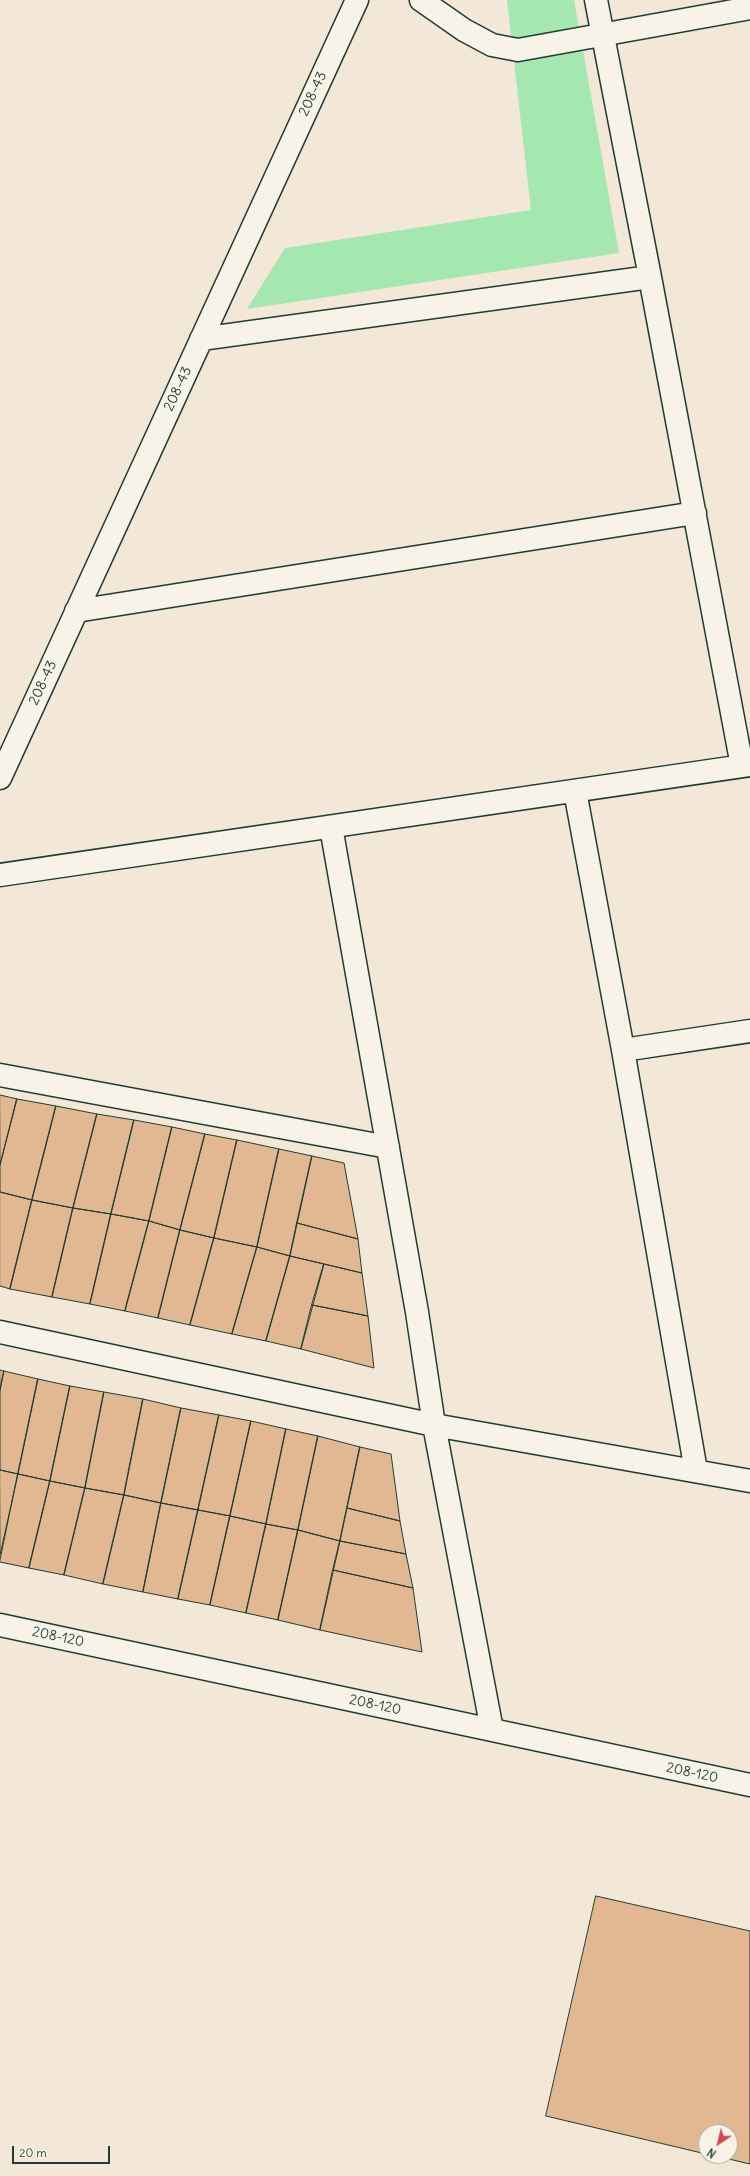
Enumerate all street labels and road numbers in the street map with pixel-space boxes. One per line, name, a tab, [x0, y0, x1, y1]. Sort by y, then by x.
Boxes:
street label: 208-43	[295, 69, 331, 119]
street label: 208-43	[160, 364, 196, 414]
street label: 208-43	[25, 658, 61, 708]
street label: 208-120	[30, 1623, 86, 1651]
street label: 208-120	[347, 1691, 403, 1719]
street label: 208-120	[664, 1759, 720, 1787]

